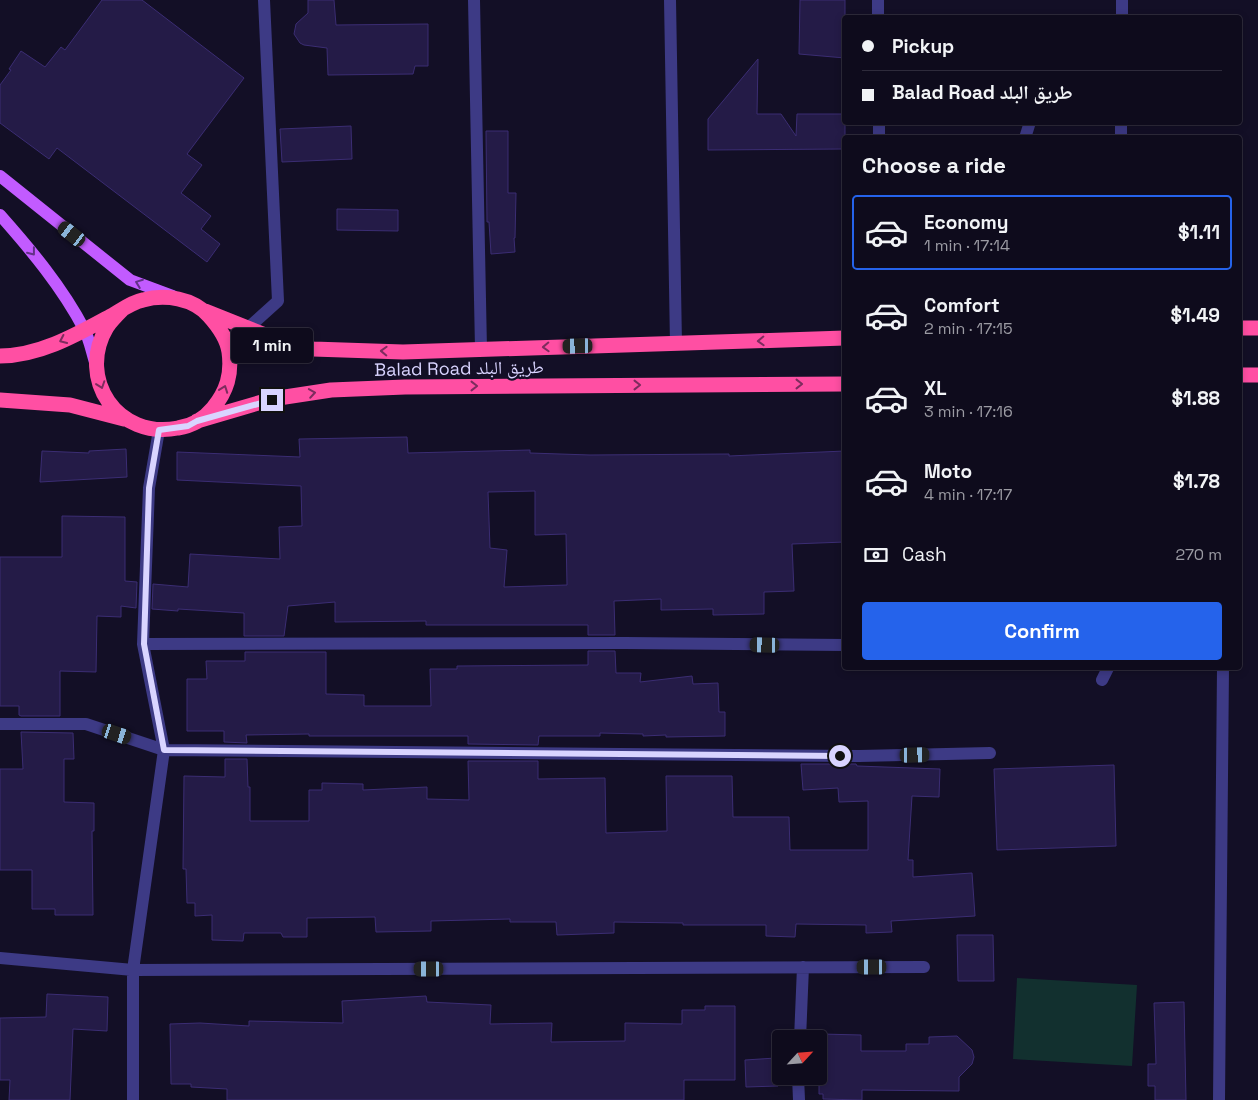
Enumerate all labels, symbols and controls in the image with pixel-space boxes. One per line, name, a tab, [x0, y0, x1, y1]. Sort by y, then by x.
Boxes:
text: Pickup	[892, 34, 954, 59]
text: Balad Road طريق البلد	[892, 80, 1073, 105]
text: Choose a ride	[862, 151, 1006, 179]
icon: car	[864, 210, 909, 255]
text: Economy	[924, 210, 1008, 235]
car	[55, 219, 88, 249]
text: $1.11	[1178, 220, 1220, 245]
text: 1 min · 17:14	[924, 235, 1010, 256]
one-way arrow	[26, 246, 35, 256]
one-way arrow	[135, 279, 144, 289]
icon: car	[864, 293, 909, 338]
text: Comfort	[924, 293, 1000, 318]
text: $1.49	[1170, 303, 1220, 328]
text: 2 min · 17:15	[924, 318, 1013, 339]
callout: 1 min	[231, 328, 313, 362]
one-way arrow	[59, 334, 68, 345]
text: 1 min	[252, 335, 292, 356]
one-way arrow	[757, 336, 765, 346]
car	[562, 338, 593, 354]
one-way arrow	[542, 342, 550, 353]
one-way arrow	[380, 346, 388, 357]
street label: Balad Road طريق البلد	[374, 355, 544, 381]
icon: car	[864, 376, 909, 421]
text: XL	[924, 376, 947, 401]
one-way arrow	[796, 379, 803, 389]
one-way arrow	[95, 380, 105, 389]
one-way arrow	[633, 380, 641, 390]
one-way arrow	[470, 381, 478, 392]
one-way arrow	[219, 385, 229, 394]
text: $1.88	[1171, 386, 1220, 411]
one-way arrow	[308, 388, 316, 399]
route end	[261, 389, 283, 411]
text: 3 min · 17:16	[924, 401, 1013, 422]
icon: car	[864, 459, 909, 504]
text: Moto	[924, 459, 972, 484]
text: $1.78	[1173, 469, 1220, 494]
text: 4 min · 17:17	[924, 484, 1012, 505]
icon: cash	[862, 541, 890, 569]
text: Cash	[902, 542, 947, 567]
text: 270 m	[1175, 544, 1222, 565]
button: Confirm	[862, 602, 1222, 660]
car	[749, 637, 780, 653]
car	[100, 722, 133, 746]
route start	[829, 745, 851, 767]
car	[899, 747, 930, 763]
car	[857, 960, 887, 975]
car	[414, 962, 444, 977]
north arrow	[772, 1030, 828, 1085]
map controls	[772, 1030, 827, 1085]

